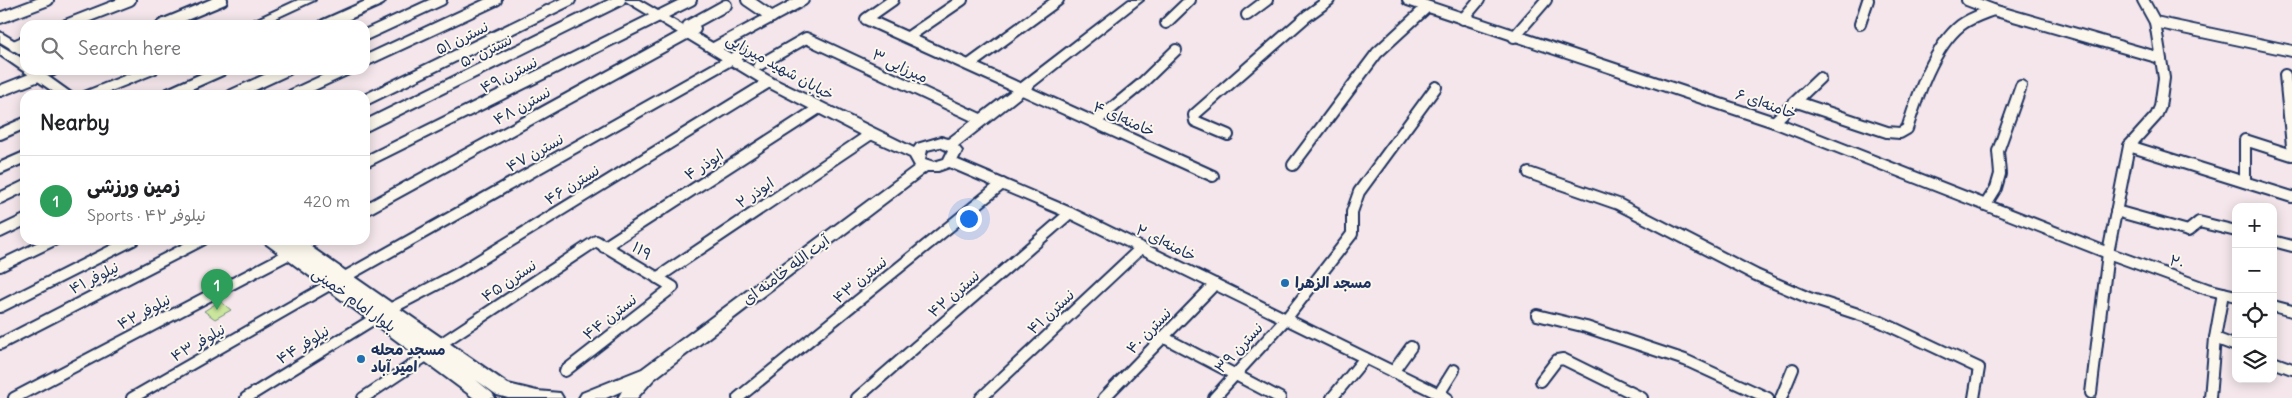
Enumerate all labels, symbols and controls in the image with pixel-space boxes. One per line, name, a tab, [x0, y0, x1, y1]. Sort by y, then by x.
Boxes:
street label: نسترن ۵۱	[432, 17, 491, 59]
search box	[20, 20, 370, 75]
street label: خیابان شهید میرزایی	[723, 29, 837, 105]
street label: نسترن ۵۰	[456, 30, 515, 71]
icon: search	[38, 34, 66, 62]
text: Search here	[78, 36, 181, 60]
street label: میرزایی ۳	[869, 44, 931, 88]
street label: نسترن ۴۹	[477, 52, 540, 97]
street label: نسترن ۴۸	[490, 82, 554, 129]
street label: خامنه‌ای ۶	[1733, 84, 1799, 123]
street label: خامنه‌ای ۴	[1090, 97, 1158, 141]
text: Nearby	[40, 109, 110, 136]
street label: نسترن ۴۷	[503, 129, 567, 176]
street label: ابوذر ۴	[681, 145, 727, 184]
street label: نسترن ۴۶	[541, 160, 603, 209]
street label: ابوذر ۲	[732, 173, 777, 212]
text: زمین ورزشی	[87, 174, 180, 198]
text: 1	[53, 191, 59, 211]
text: 420 m	[304, 191, 350, 211]
map controls	[2232, 203, 2277, 383]
button: +	[2232, 203, 2277, 248]
text: Sports · نیلوفر ۴۲	[87, 205, 206, 225]
your location	[956, 206, 982, 232]
street label: خامنه‌ای ۲	[1133, 220, 1199, 265]
street label: آیت الله خامنه ای	[738, 230, 834, 309]
street label: ۱۱۹	[629, 237, 656, 264]
button: −	[2232, 248, 2277, 293]
street label: ۲۰	[2167, 250, 2187, 273]
street label: نسترن ۴۳	[829, 252, 891, 307]
street label: نسترن ۴۵	[478, 255, 540, 306]
street label: نیلوفر ۴۱	[66, 257, 122, 299]
street label: بلوار امام خمینی	[307, 263, 400, 338]
street label: نسترن ۴۲	[924, 266, 983, 321]
pin: 1	[201, 269, 233, 310]
place label: مسجد الزهرا	[1295, 273, 1371, 292]
marker: مسجد الزهرا	[1279, 277, 1291, 289]
street label: نسترن ۴۱	[1023, 285, 1078, 338]
street label: نیلوفر ۴۲	[114, 290, 174, 334]
street label: نسترن ۴۴	[579, 290, 640, 344]
button: locate	[2232, 293, 2277, 338]
street label: نسترن ۴۰	[1122, 304, 1175, 358]
street label: نسترن ۳۹	[1210, 318, 1267, 377]
street label: نیلوفر ۴۳	[167, 319, 229, 367]
street label: نیلوفر ۴۴	[273, 321, 333, 369]
button: layers	[2232, 338, 2277, 383]
place label: مسجد محله امیر آباد	[371, 340, 445, 376]
marker: مسجد محله امیر آباد	[355, 353, 367, 365]

